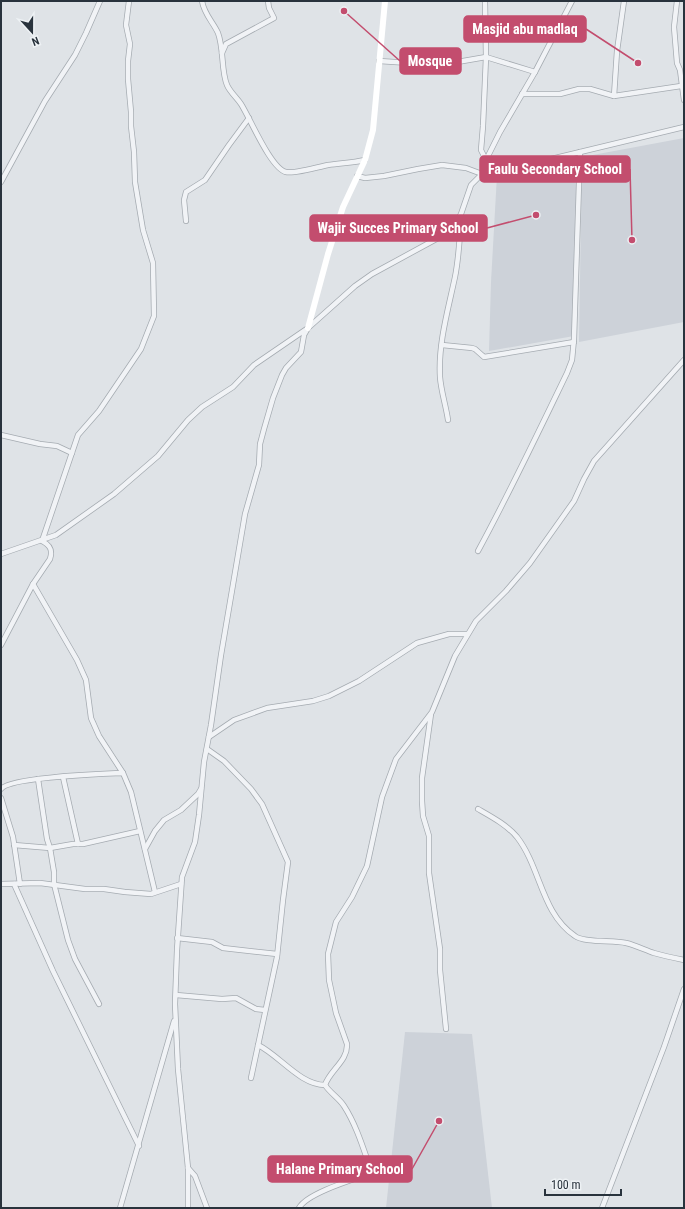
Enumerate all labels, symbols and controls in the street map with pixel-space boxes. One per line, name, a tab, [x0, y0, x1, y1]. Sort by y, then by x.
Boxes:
north arrow	[12, 12, 52, 52]
callout: Masjid abu madlaq	[464, 16, 586, 42]
text: Masjid abu madlaq	[472, 21, 578, 37]
text: N	[30, 34, 41, 48]
callout: Mosque	[400, 48, 461, 74]
text: Mosque	[408, 53, 453, 69]
callout: Faulu Secondary School	[480, 156, 630, 182]
text: Faulu Secondary School	[488, 161, 622, 177]
callout: Wajir Succes Primary School	[310, 215, 487, 241]
text: Wajir Succes Primary School	[318, 220, 478, 236]
callout: Halane Primary School	[268, 1156, 412, 1182]
text: Halane Primary School	[276, 1161, 404, 1177]
scale bar	[545, 1171, 621, 1197]
text: 100 m	[551, 1178, 581, 1192]

